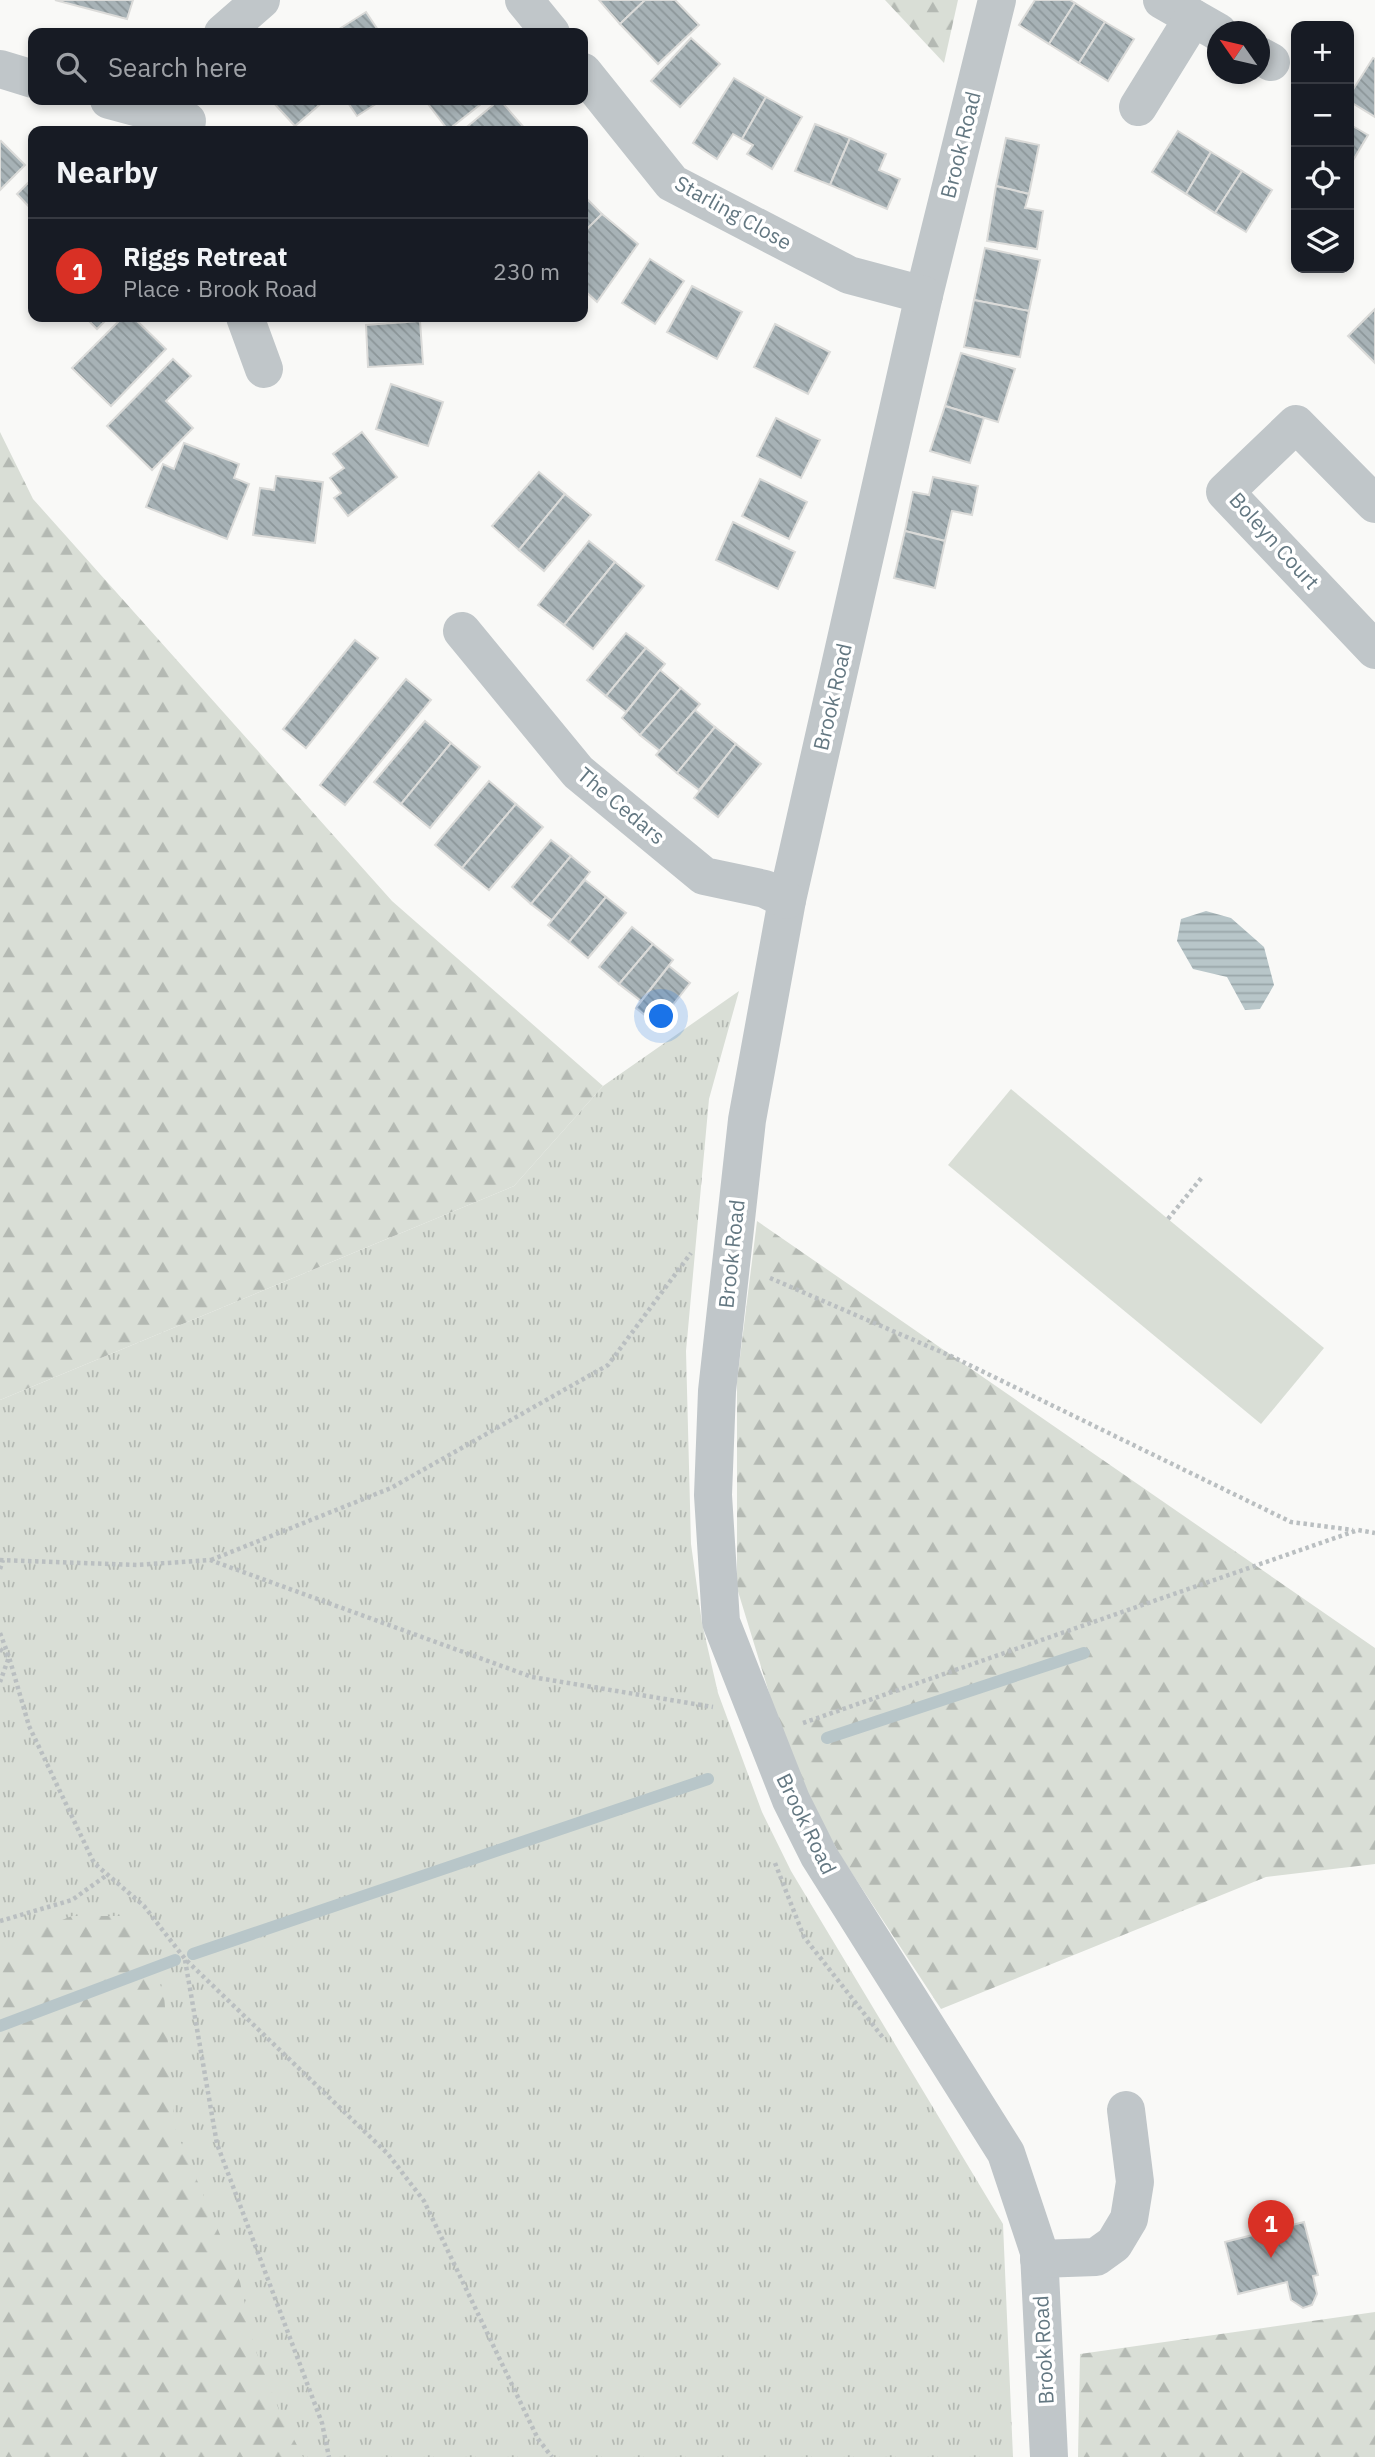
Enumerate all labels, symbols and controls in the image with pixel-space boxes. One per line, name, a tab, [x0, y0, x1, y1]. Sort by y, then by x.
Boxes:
north arrow	[1207, 21, 1270, 84]
map controls	[1291, 21, 1354, 273]
button: +	[1291, 21, 1354, 84]
search box	[28, 28, 588, 105]
icon: search	[52, 48, 90, 86]
text: Search here	[108, 50, 247, 84]
button: −	[1291, 84, 1354, 147]
street label: Brook Road	[933, 88, 987, 201]
button: locate	[1291, 147, 1354, 210]
text: Nearby	[56, 152, 158, 191]
street label: Starling Close	[670, 168, 797, 256]
button: layers	[1291, 210, 1354, 273]
text: Riggs Retreat	[123, 239, 287, 273]
text: 1	[72, 256, 86, 286]
text: 230 m	[493, 256, 560, 286]
text: Place · Brook Road	[123, 273, 317, 303]
street label: Boleyn Court	[1224, 486, 1326, 595]
street label: Brook Road	[806, 640, 858, 753]
street label: The Cedars	[572, 760, 671, 850]
your location	[644, 999, 678, 1033]
street label: Brook Road	[711, 1198, 751, 1310]
street label: Brook Road	[770, 1768, 843, 1879]
pin: 1	[1248, 2200, 1294, 2258]
street label: Brook Road	[1026, 2295, 1060, 2405]

